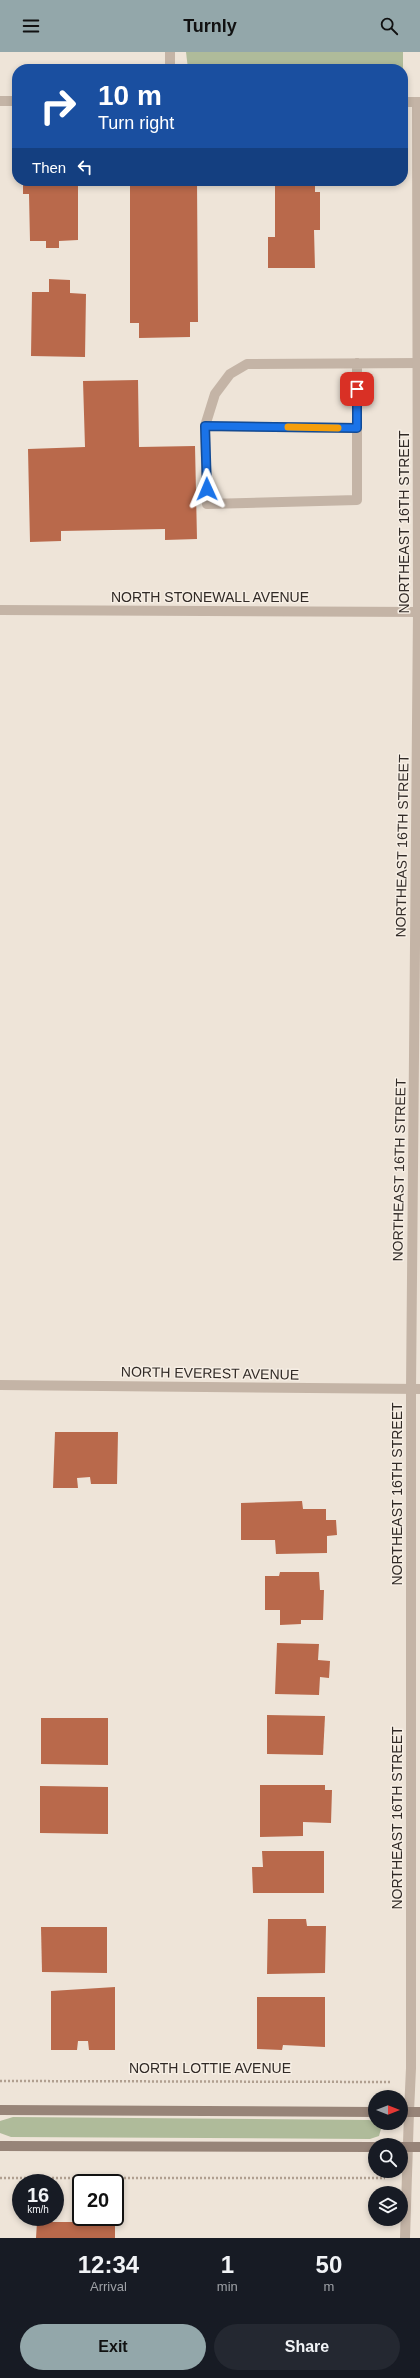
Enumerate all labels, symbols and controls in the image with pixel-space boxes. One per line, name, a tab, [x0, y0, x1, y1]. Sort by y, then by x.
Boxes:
icon: menu	[20, 15, 42, 37]
icon: search	[378, 15, 400, 37]
text: Turnly	[183, 16, 237, 36]
icon: right	[32, 80, 84, 132]
text: 10 m	[98, 80, 162, 111]
text: Turn right	[98, 113, 174, 133]
icon: left	[74, 156, 96, 178]
text: Then	[32, 159, 66, 176]
pin	[340, 372, 374, 406]
icon: arrive	[346, 378, 368, 400]
street label: NORTHEAST 16TH STREET	[396, 430, 412, 614]
position arrow	[186, 468, 228, 510]
street label: NORTH STONEWALL AVENUE	[111, 589, 309, 605]
street label: NORTHEAST 16TH STREET	[392, 754, 412, 938]
street label: NORTHEAST 16TH STREET	[389, 1078, 409, 1262]
street label: NORTH EVEREST AVENUE	[121, 1363, 299, 1383]
street label: NORTHEAST 16TH STREET	[389, 1402, 405, 1586]
street label: NORTHEAST 16TH STREET	[389, 1726, 405, 1910]
street label: NORTH LOTTIE AVENUE	[129, 2060, 291, 2076]
north arrow	[368, 2090, 408, 2130]
map controls	[368, 2090, 408, 2226]
button: search	[368, 2138, 408, 2178]
speed limit sign: 20	[72, 2174, 124, 2226]
text: 16	[27, 2184, 49, 2206]
button: layers	[368, 2186, 408, 2226]
text: km/h	[27, 2204, 49, 2215]
text: 12:34	[78, 2251, 139, 2278]
text: 1	[221, 2251, 234, 2278]
text: 50	[316, 2251, 342, 2278]
text: Arrival	[90, 2279, 127, 2294]
text: min	[217, 2279, 238, 2294]
text: m	[323, 2279, 334, 2294]
button: Exit	[20, 2324, 206, 2370]
button: Share	[214, 2324, 400, 2370]

